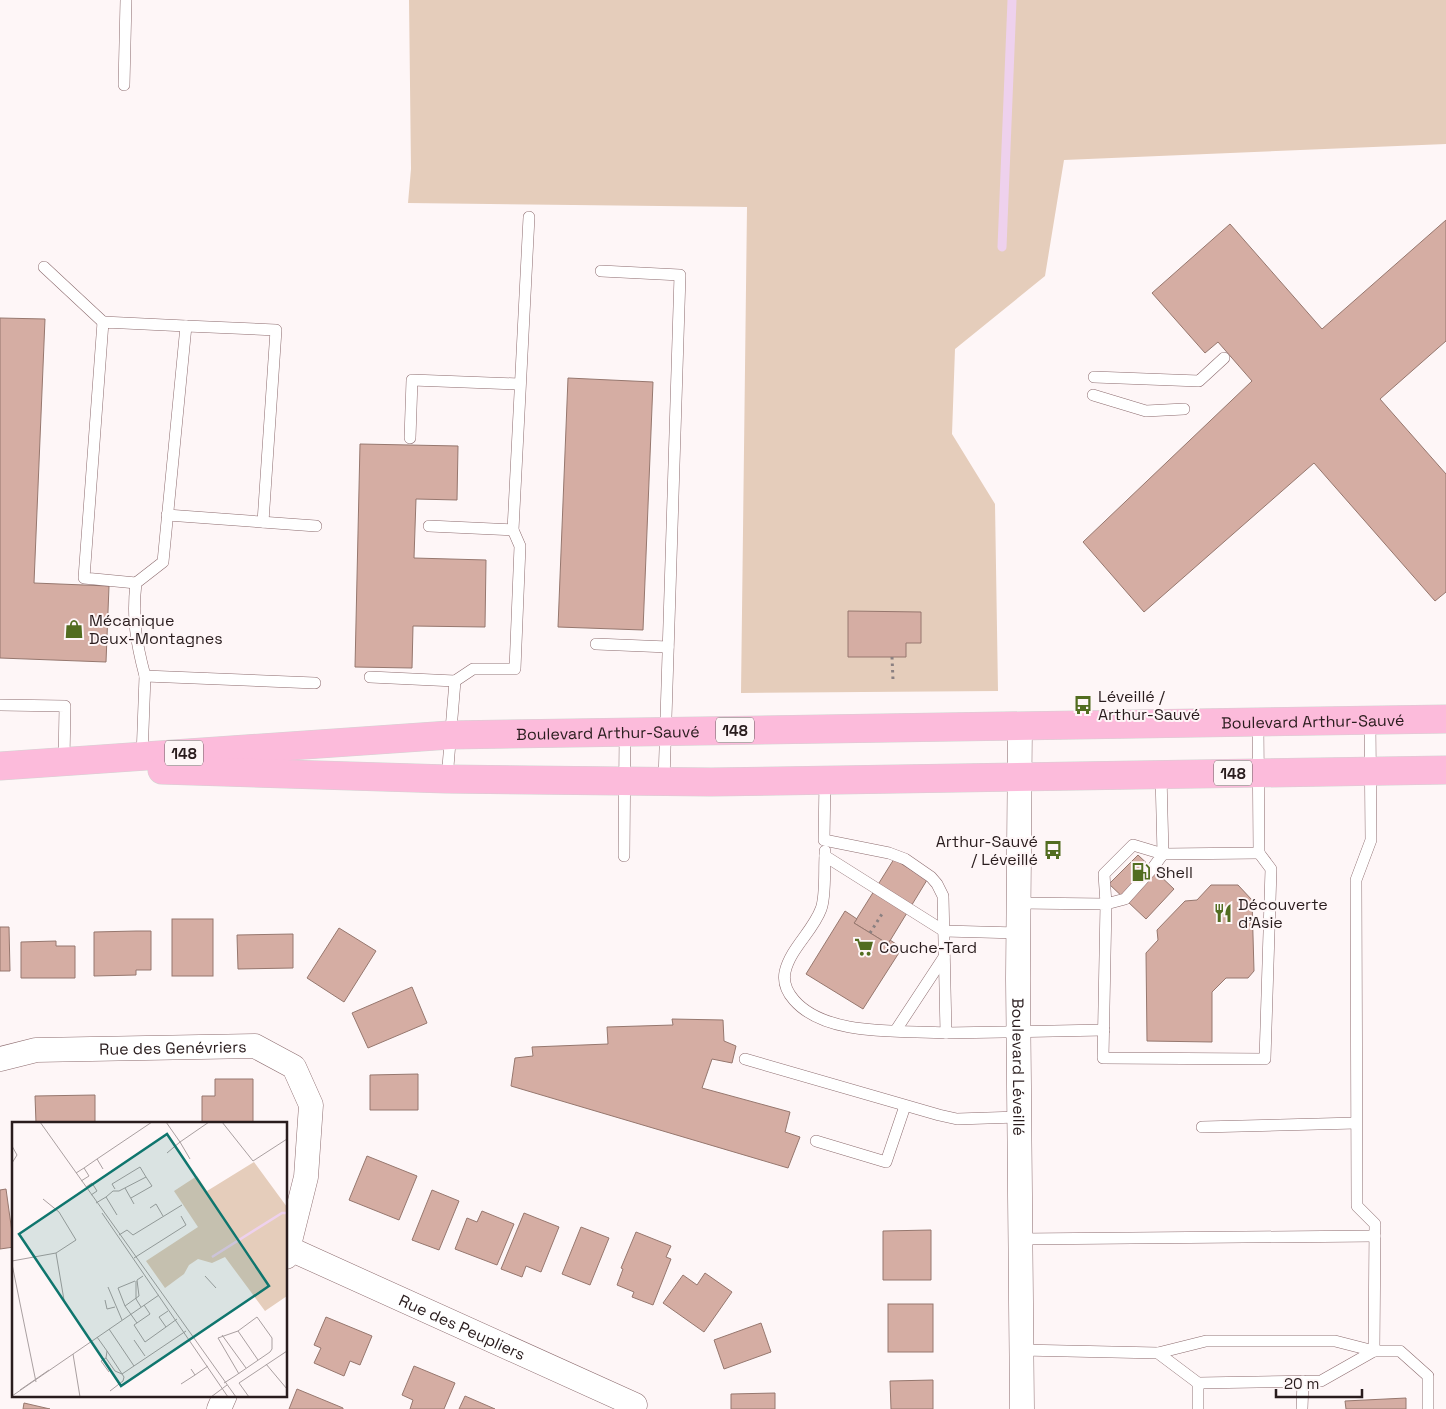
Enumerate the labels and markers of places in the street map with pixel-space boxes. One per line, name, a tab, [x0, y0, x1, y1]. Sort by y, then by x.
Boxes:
place label: Mécanique Deux-Montagnes	[89, 610, 223, 649]
shop icon: Mécanique Deux-Montagnes	[63, 618, 85, 640]
place label: Léveillé / Arthur-Sauvé	[1098, 686, 1200, 725]
bus stop icon: Léveillé / Arthur-Sauvé	[1072, 694, 1094, 716]
place label: Arthur-Sauvé / Léveillé	[936, 831, 1038, 870]
bus stop icon: Arthur-Sauvé / Léveillé	[1042, 839, 1064, 861]
fuel station icon: Shell	[1130, 861, 1152, 883]
place label: Shell	[1156, 862, 1193, 883]
place label: Découverte d'Asie	[1238, 894, 1328, 933]
restaurant icon: Découverte d'Asie	[1212, 902, 1234, 924]
supermarket icon: Couche-Tard	[853, 936, 875, 958]
place label: Couche-Tard	[879, 937, 977, 958]

